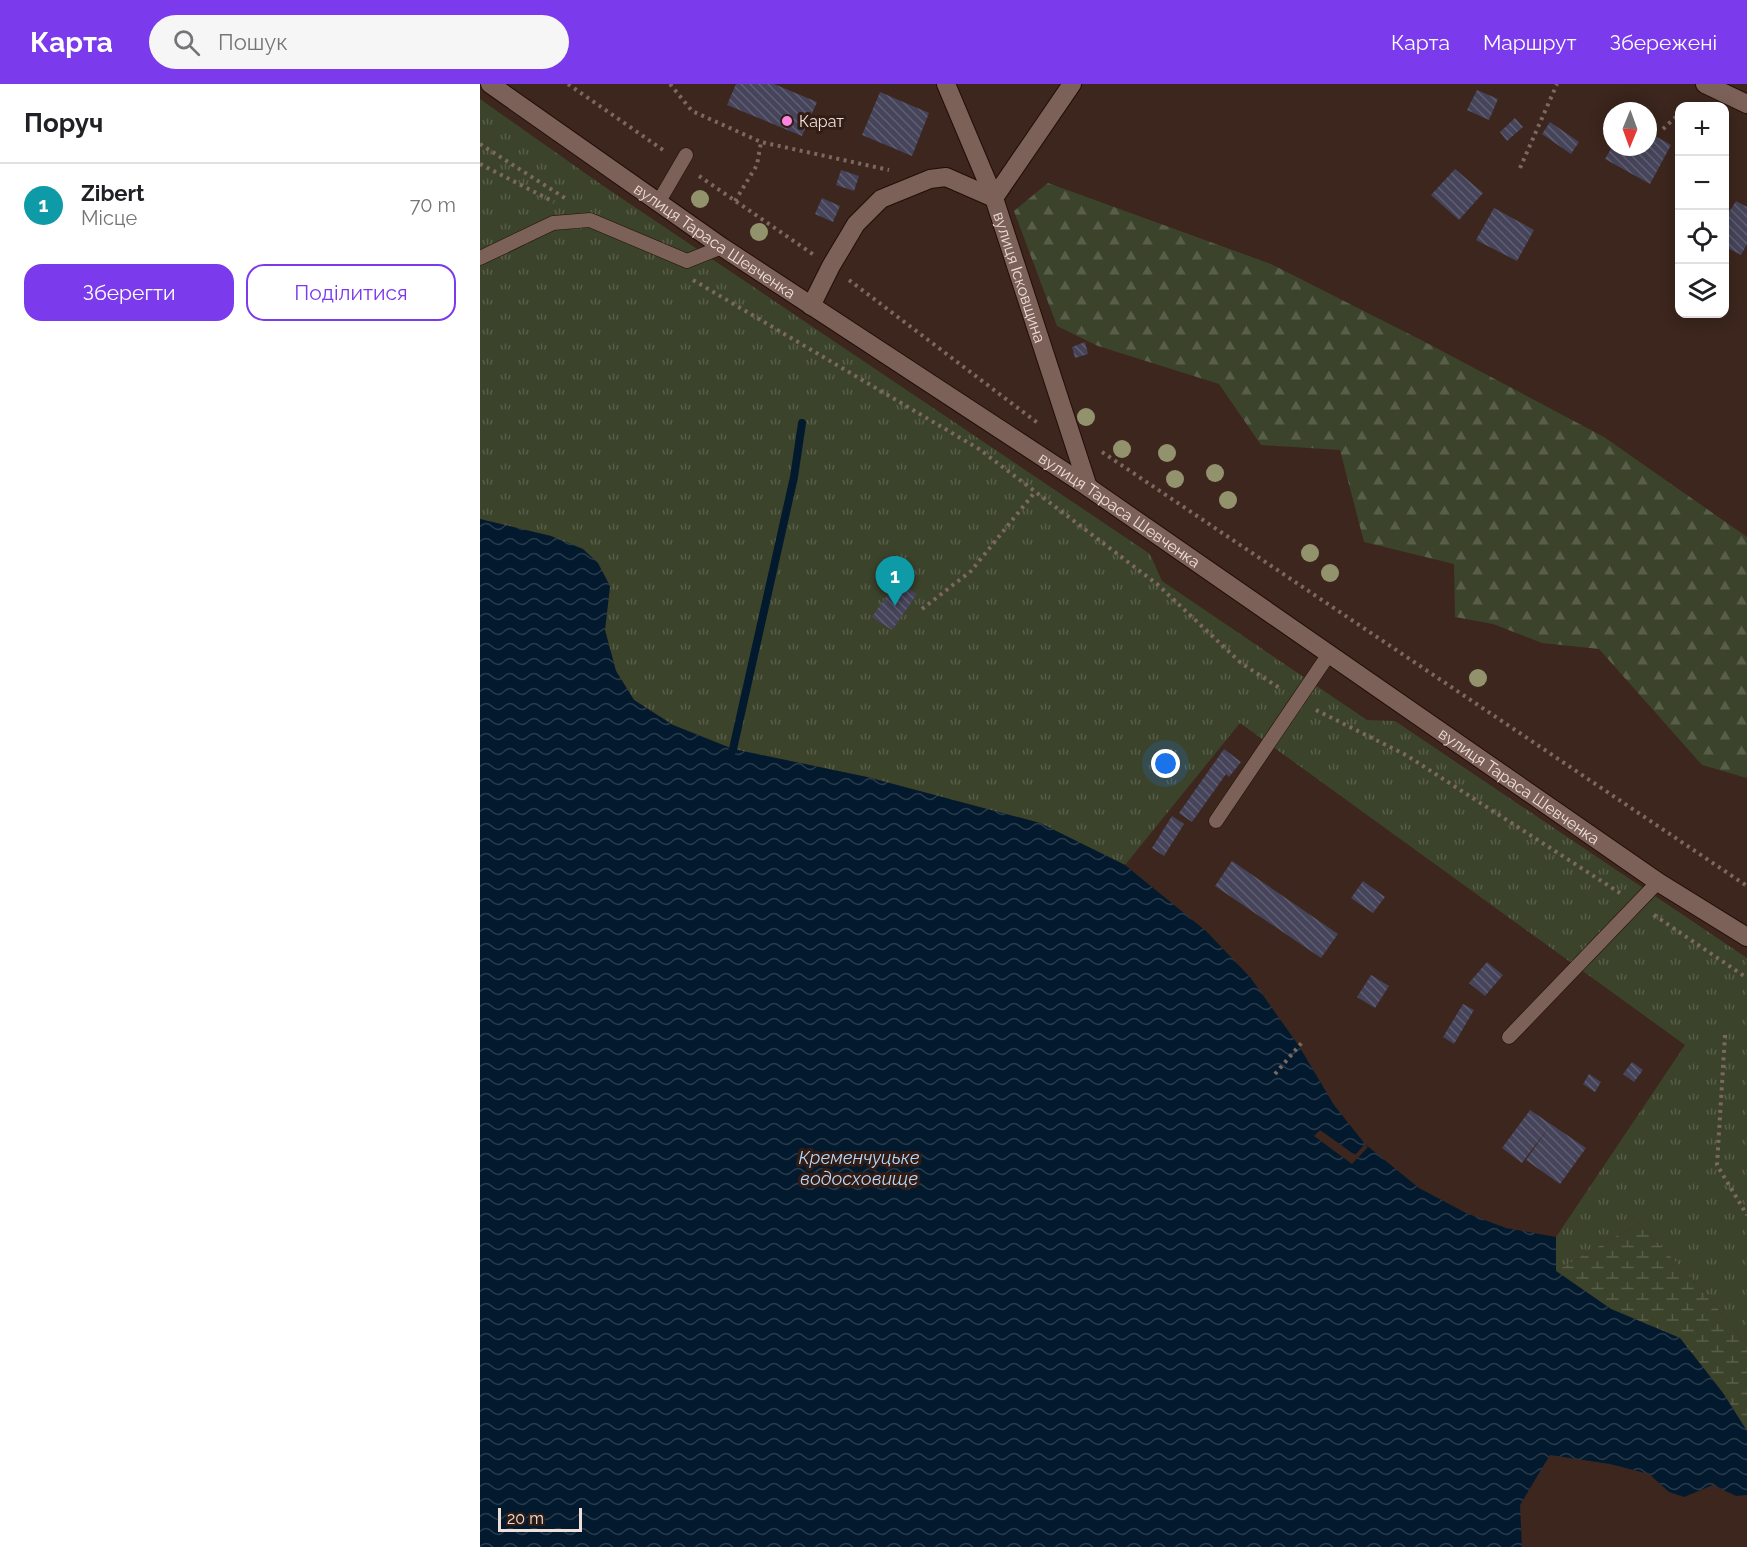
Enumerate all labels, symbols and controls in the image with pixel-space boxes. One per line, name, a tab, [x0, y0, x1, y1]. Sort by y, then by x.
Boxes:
search box	[149, 15, 569, 69]
text: Карта	[30, 26, 113, 59]
icon: search	[170, 26, 203, 59]
text: Пошук	[218, 29, 288, 55]
text: Карта	[1391, 30, 1450, 55]
text: Маршрут	[1483, 30, 1576, 55]
text: Збережені	[1609, 30, 1717, 55]
north arrow	[1603, 102, 1657, 156]
map controls	[1675, 102, 1729, 318]
button: +	[1675, 102, 1729, 156]
text: Поруч	[24, 108, 103, 138]
place label: Карат	[799, 112, 844, 131]
marker: Карат	[780, 114, 794, 128]
button: −	[1675, 156, 1729, 210]
street label: вулиця Тараса Шевченка	[630, 179, 799, 302]
text: Zibert	[81, 180, 145, 206]
text: 1	[39, 193, 48, 217]
text: 70 m	[410, 193, 456, 217]
text: Місце	[81, 206, 137, 230]
street label: вулиця Ісковщина	[990, 209, 1050, 345]
button: locate	[1675, 210, 1729, 264]
button: Зберегти	[24, 264, 234, 321]
button: Поділитися	[246, 264, 456, 321]
button: layers	[1675, 264, 1729, 318]
street label: вулиця Тараса Шевченка	[1035, 448, 1204, 571]
pin: 1	[876, 556, 914, 606]
street label: вулиця Тараса Шевченка	[1435, 724, 1603, 848]
your location	[1151, 749, 1180, 778]
water label: Кременчуцьке водосховище	[798, 1147, 920, 1189]
scale bar	[498, 1505, 582, 1532]
text: 20 m	[507, 1509, 544, 1528]

